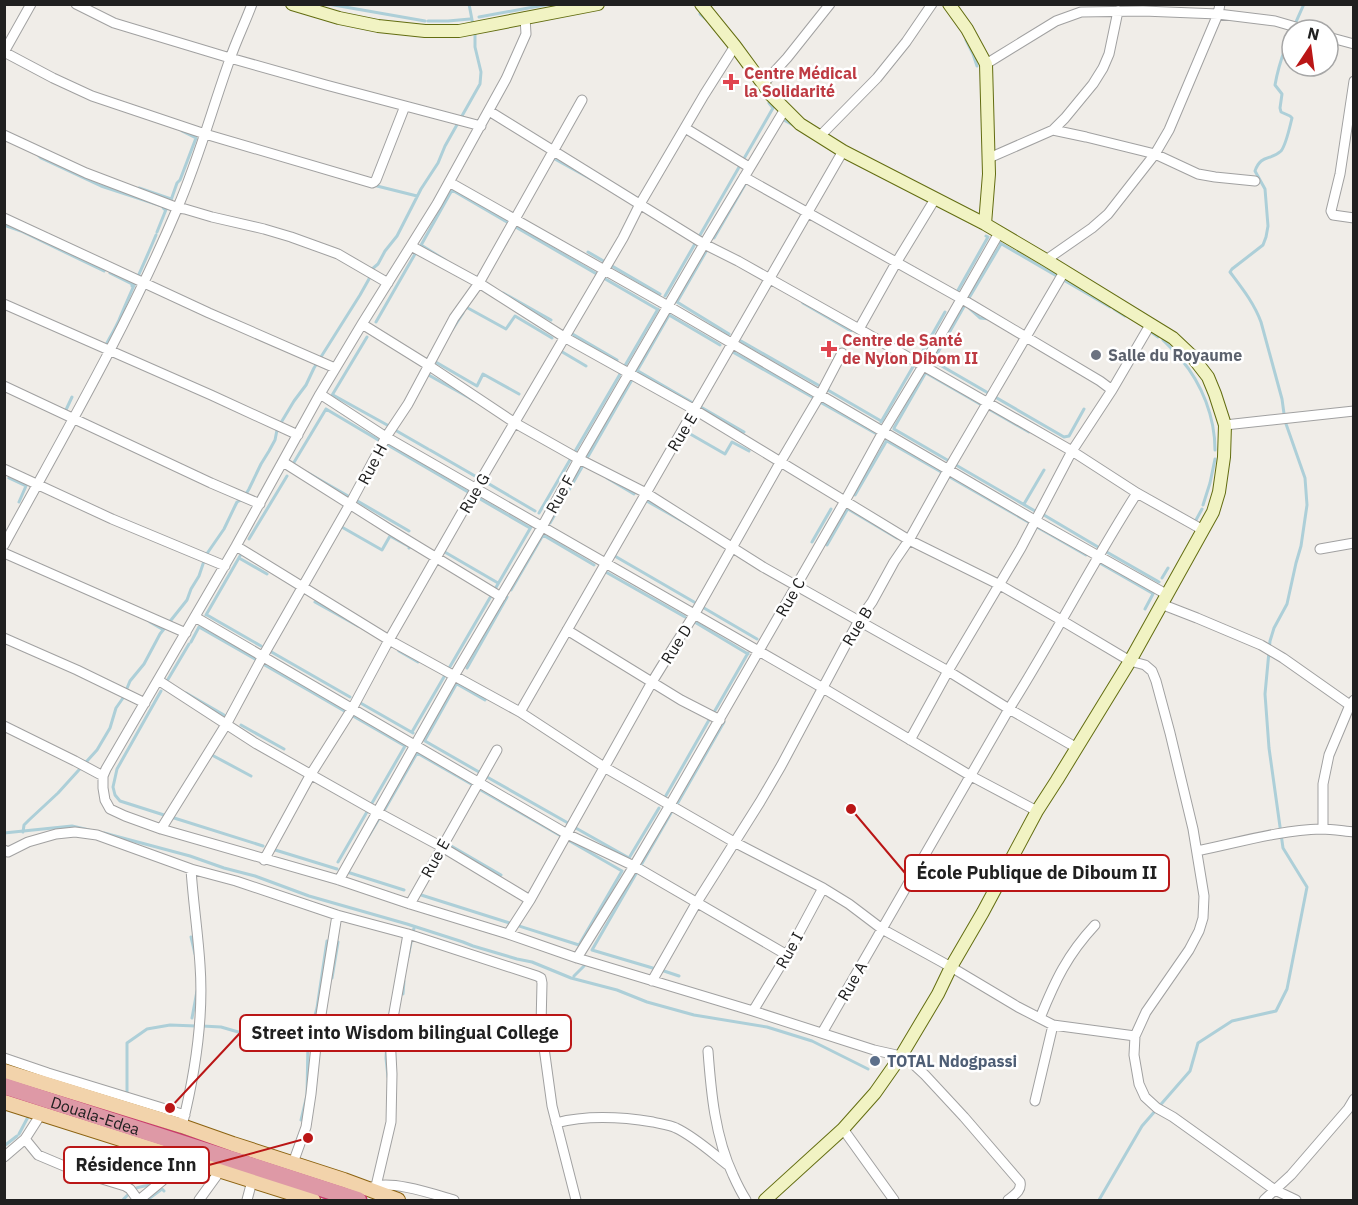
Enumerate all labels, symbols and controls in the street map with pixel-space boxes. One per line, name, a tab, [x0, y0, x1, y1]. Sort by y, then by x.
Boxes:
north arrow	[1280, 18, 1340, 78]
text: N	[1305, 22, 1321, 44]
place label: Centre Médical la Solidarité	[744, 63, 857, 101]
marker: Centre Médical la Solidarité	[722, 73, 740, 91]
place label: Centre de Santé de Nylon Dibom II	[842, 330, 978, 368]
marker: Centre de Santé de Nylon Dibom II	[820, 340, 838, 358]
place label: Salle du Royaume	[1108, 345, 1242, 365]
marker: Salle du Royaume	[1089, 348, 1103, 362]
street label: Rue E	[663, 409, 701, 455]
street label: Rue H	[353, 440, 391, 488]
street label: Rue G	[455, 469, 493, 517]
street label: Rue F	[541, 471, 579, 517]
street label: Rue C	[771, 574, 809, 620]
street label: Rue B	[838, 603, 876, 649]
street label: Rue D	[656, 621, 696, 667]
street label: Rue E	[416, 835, 454, 881]
callout: École Publique de Diboum II	[905, 855, 1169, 891]
text: École Publique de Diboum II	[917, 860, 1157, 884]
street label: Rue I	[771, 928, 807, 972]
street label: Rue A	[833, 958, 871, 1004]
callout: Street into Wisdom bilingual College	[240, 1015, 571, 1051]
text: Street into Wisdom bilingual College	[251, 1021, 559, 1044]
place label: TOTAL Ndogpassi	[887, 1051, 1017, 1071]
marker: TOTAL Ndogpassi	[868, 1054, 882, 1068]
street label: Douala-Edea	[48, 1092, 143, 1139]
callout: Résidence Inn	[64, 1147, 209, 1183]
text: Résidence Inn	[76, 1153, 196, 1176]

